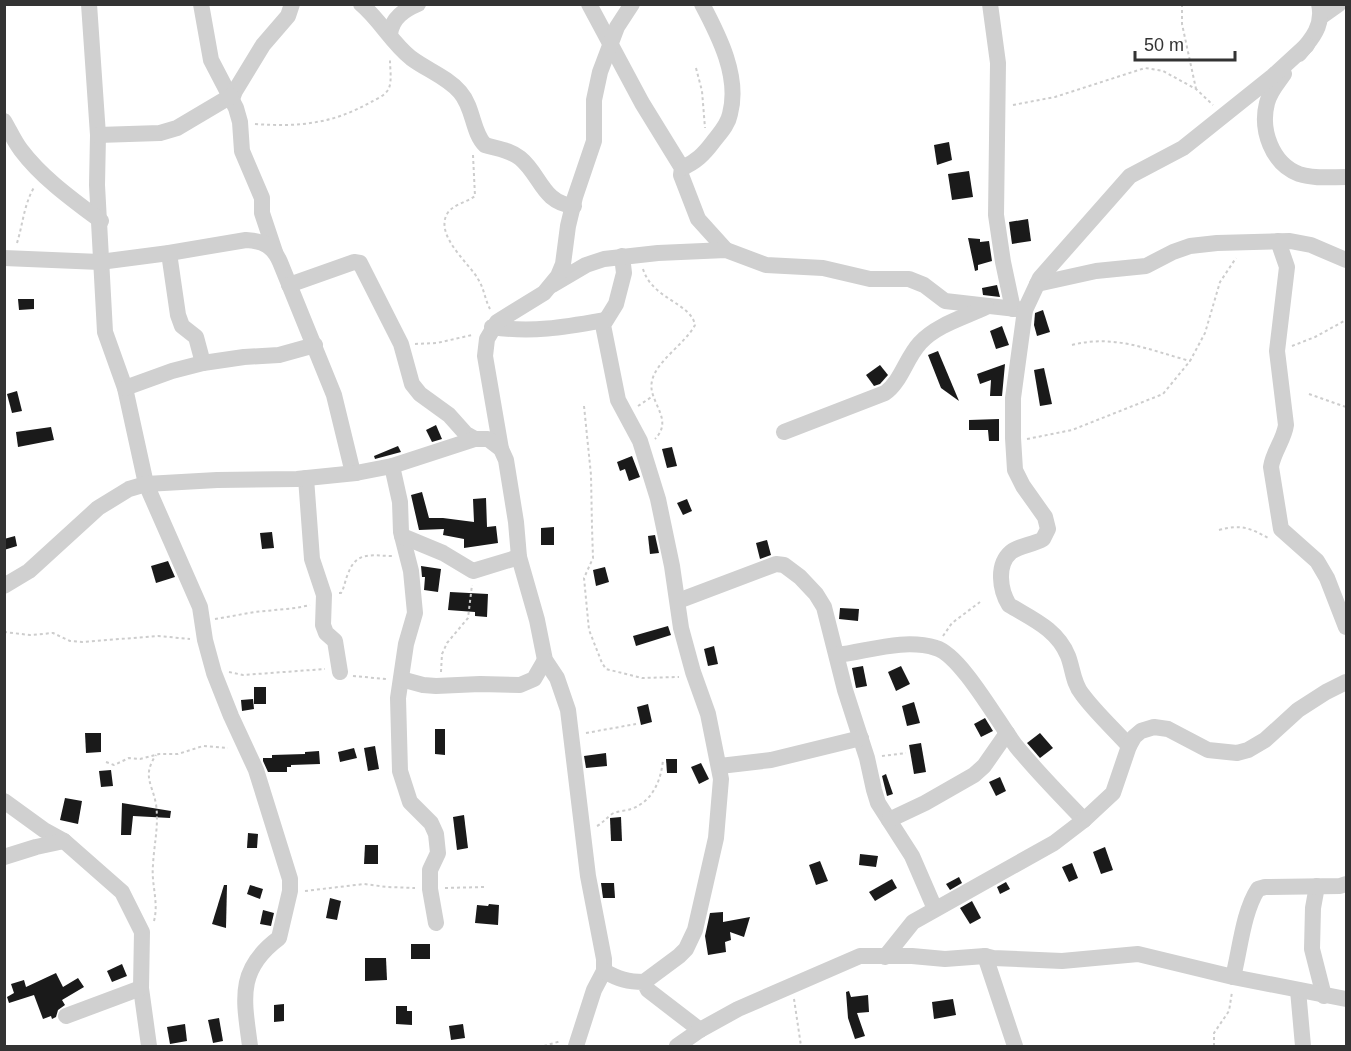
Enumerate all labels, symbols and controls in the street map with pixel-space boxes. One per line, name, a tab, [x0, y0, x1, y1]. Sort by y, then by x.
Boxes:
scale bar	[1135, 24, 1236, 62]
text: 50 m	[1144, 35, 1184, 55]

